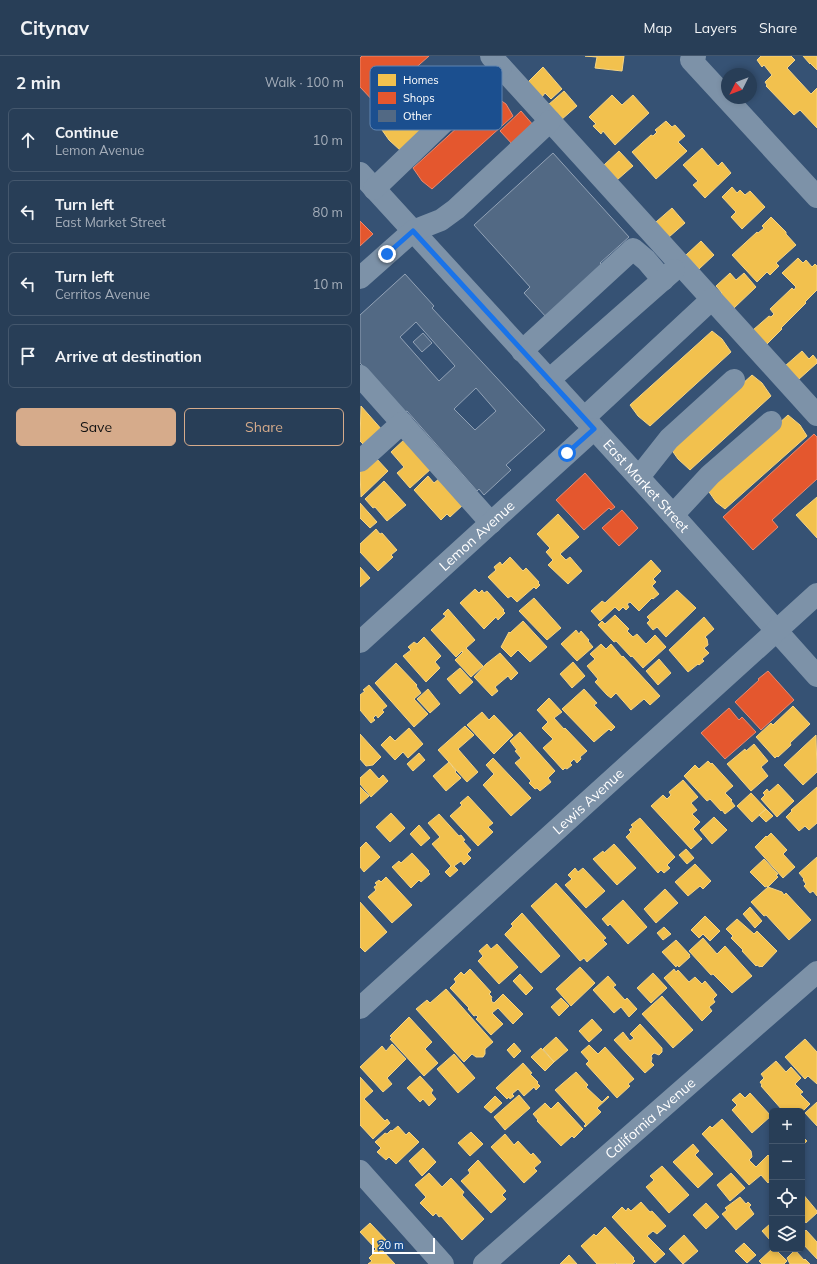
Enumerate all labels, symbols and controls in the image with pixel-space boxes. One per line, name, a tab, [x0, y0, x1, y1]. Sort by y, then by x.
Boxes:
text: Citynav	[20, 16, 89, 40]
text: Map	[643, 19, 672, 37]
text: Layers	[694, 19, 737, 37]
text: Share	[759, 19, 797, 37]
legend	[370, 66, 502, 130]
north arrow	[721, 68, 757, 104]
text: 2 min	[16, 72, 61, 93]
text: Homes	[403, 73, 439, 87]
text: Walk · 100 m	[265, 74, 344, 90]
text: Shops	[403, 91, 435, 105]
text: Other	[403, 109, 432, 123]
text: Continue	[55, 123, 118, 142]
icon: ahead	[17, 129, 39, 151]
text: 10 m	[313, 132, 343, 148]
text: Lemon Avenue	[55, 142, 144, 158]
text: Turn left	[55, 195, 114, 214]
icon: left	[17, 201, 39, 223]
text: 80 m	[313, 204, 343, 220]
text: East Market Street	[55, 214, 166, 230]
route end	[378, 245, 396, 263]
text: Turn left	[55, 267, 114, 286]
icon: left	[17, 273, 39, 295]
text: 10 m	[313, 276, 343, 292]
text: Cerritos Avenue	[55, 286, 150, 302]
icon: arrive	[17, 345, 39, 367]
text: Arrive at destination	[55, 347, 202, 366]
button: Save	[16, 408, 176, 446]
button: Share	[184, 408, 344, 446]
street label: East Market Street	[599, 436, 693, 536]
route start	[558, 444, 576, 462]
street label: Lemon Avenue	[435, 497, 518, 575]
street label: Lewis Avenue	[549, 764, 628, 838]
street label: California Avenue	[601, 1074, 699, 1163]
map controls	[769, 1108, 805, 1252]
button: +	[769, 1108, 805, 1144]
button: −	[769, 1144, 805, 1180]
button: locate	[769, 1180, 805, 1216]
button: layers	[769, 1216, 805, 1252]
scale bar	[372, 1236, 435, 1255]
text: 20 m	[378, 1238, 404, 1252]

